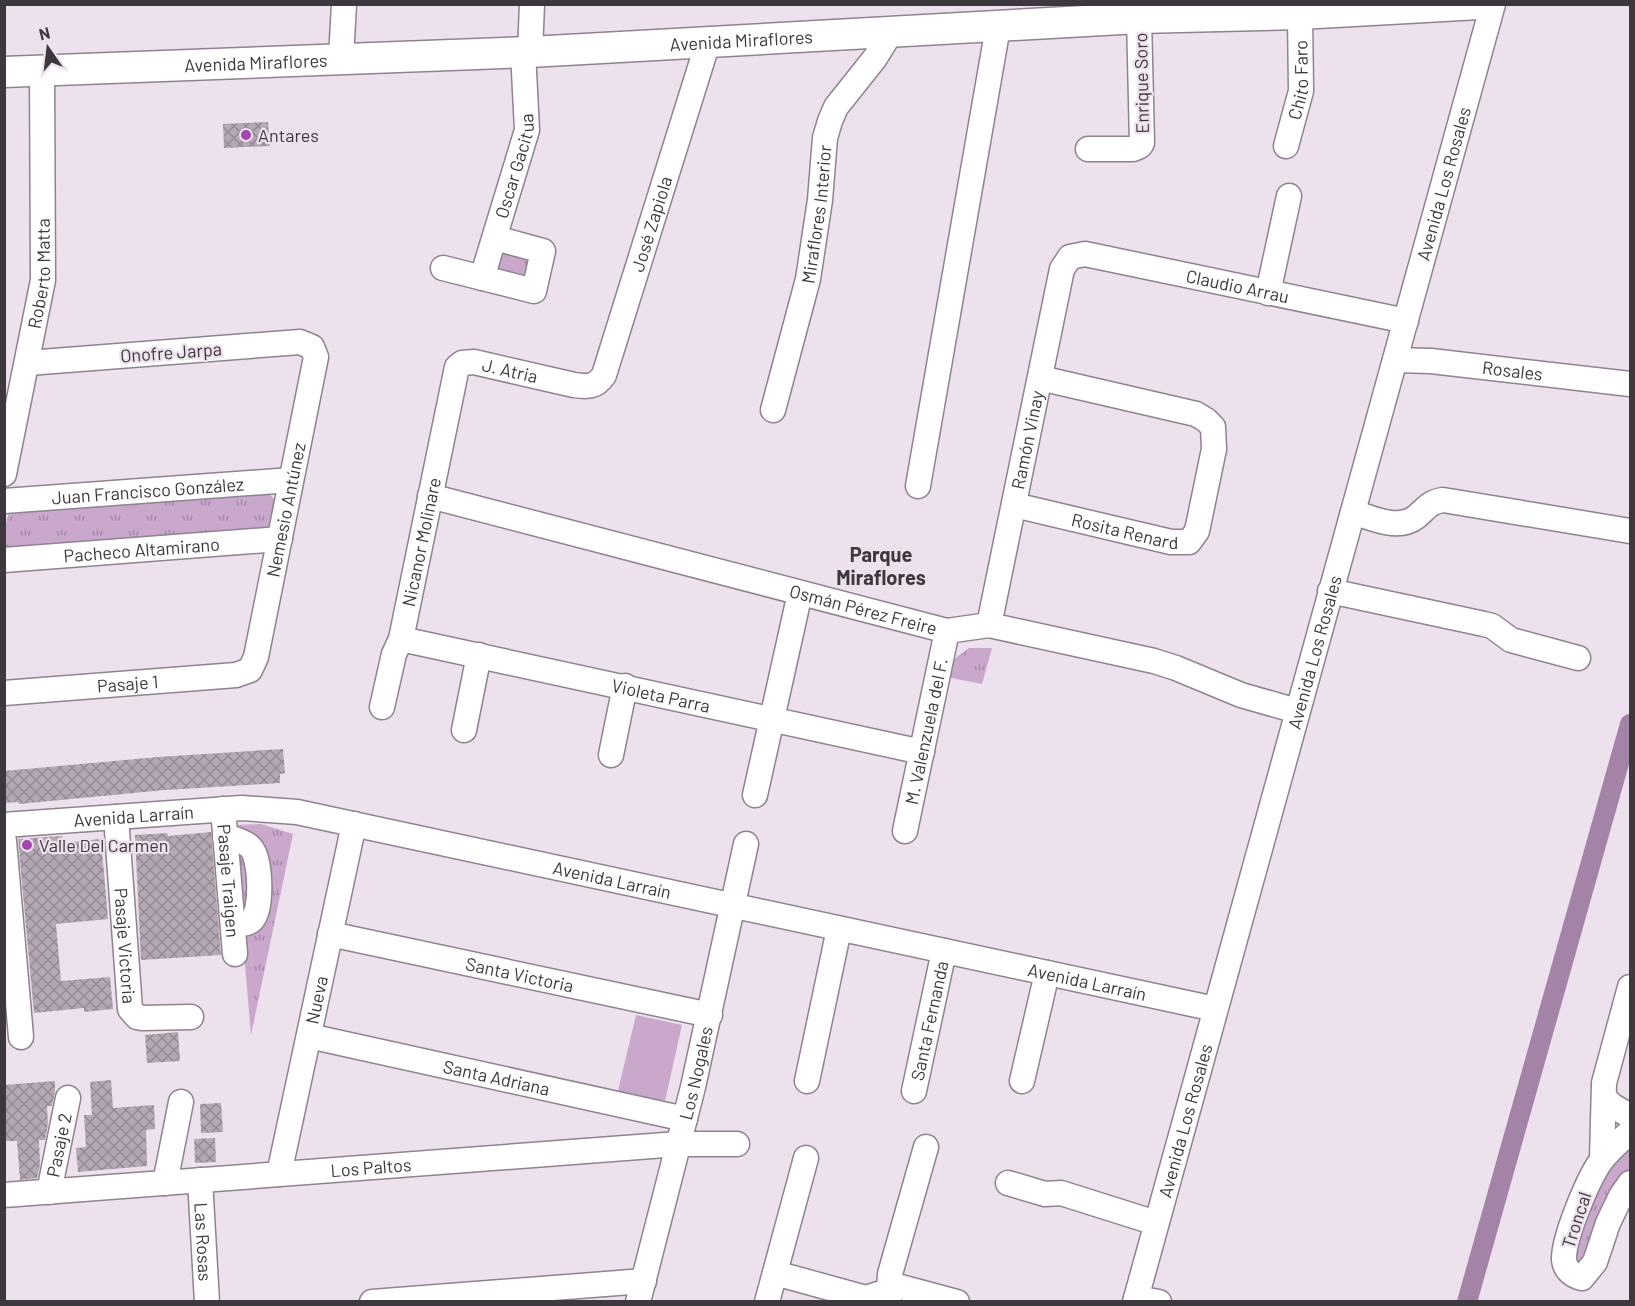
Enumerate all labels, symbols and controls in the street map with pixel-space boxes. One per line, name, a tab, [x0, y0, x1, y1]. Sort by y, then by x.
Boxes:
north arrow	[18, 18, 78, 78]
text: N	[37, 22, 52, 43]
street label: Avenida Miraflores	[669, 25, 813, 55]
street label: Enrique Soro	[1129, 32, 1153, 134]
street label: Chito Faro	[1283, 40, 1312, 122]
street label: Avenida Miraflores	[184, 49, 328, 76]
street label: Avenida Los Rosales	[1412, 104, 1475, 263]
street label: Oscar Gacitua	[490, 113, 538, 221]
place label: Antares	[258, 124, 319, 146]
marker: Antares	[239, 128, 253, 142]
street label: Miraflores Interior	[796, 144, 835, 285]
street label: José Zapiola	[626, 173, 676, 274]
street label: Roberto Matta	[22, 218, 54, 331]
street label: Claudio Arrau	[1184, 264, 1291, 307]
street label: Onofre Jarpa	[119, 337, 223, 367]
street label: J. Atria	[480, 353, 540, 387]
street label: Rosales	[1481, 356, 1544, 385]
street label: Ramón Vinay	[1006, 389, 1048, 491]
street label: Nemesio Antúnez	[261, 441, 310, 579]
street label: Juan Francisco González	[51, 472, 245, 508]
street label: Nicanor Molinare	[397, 475, 445, 608]
street label: Rosita Renard	[1069, 508, 1178, 553]
street label: Pacheco Altamirano	[63, 533, 220, 566]
district label: Parque Miraflores	[836, 542, 926, 589]
street label: Avenida Los Rosales	[1283, 573, 1346, 732]
street label: Osmán Pérez Freire	[787, 579, 940, 639]
street label: M. Valenzuela del F.	[900, 656, 952, 807]
street label: Pasaje 1	[96, 670, 159, 697]
street label: Violeta Parra	[610, 674, 712, 717]
street label: Avenida Larraín	[73, 800, 195, 831]
street label: Pasaje Traigen	[213, 823, 245, 938]
place label: Valle Del Carmen	[39, 834, 168, 856]
marker: Valle Del Carmen	[20, 838, 34, 852]
street label: Avenida Larraín	[551, 856, 673, 903]
street label: Pasaje Victoria	[110, 887, 141, 1004]
street label: Santa Victoria	[464, 952, 576, 997]
street label: Avenida Larraín	[1026, 958, 1148, 1005]
street label: Santa Fernanda	[906, 959, 953, 1083]
street label: Nueva	[300, 974, 332, 1026]
street label: Los Nogales	[674, 1024, 717, 1122]
street label: Avenida Los Rosales	[1153, 1041, 1217, 1200]
street label: Santa Adriana	[441, 1055, 552, 1100]
street label: Pasaje 2	[41, 1111, 76, 1179]
street label: Los Paltos	[330, 1153, 412, 1181]
street label: Troncal	[1557, 1189, 1595, 1251]
street label: Las Rosas	[190, 1202, 217, 1282]

